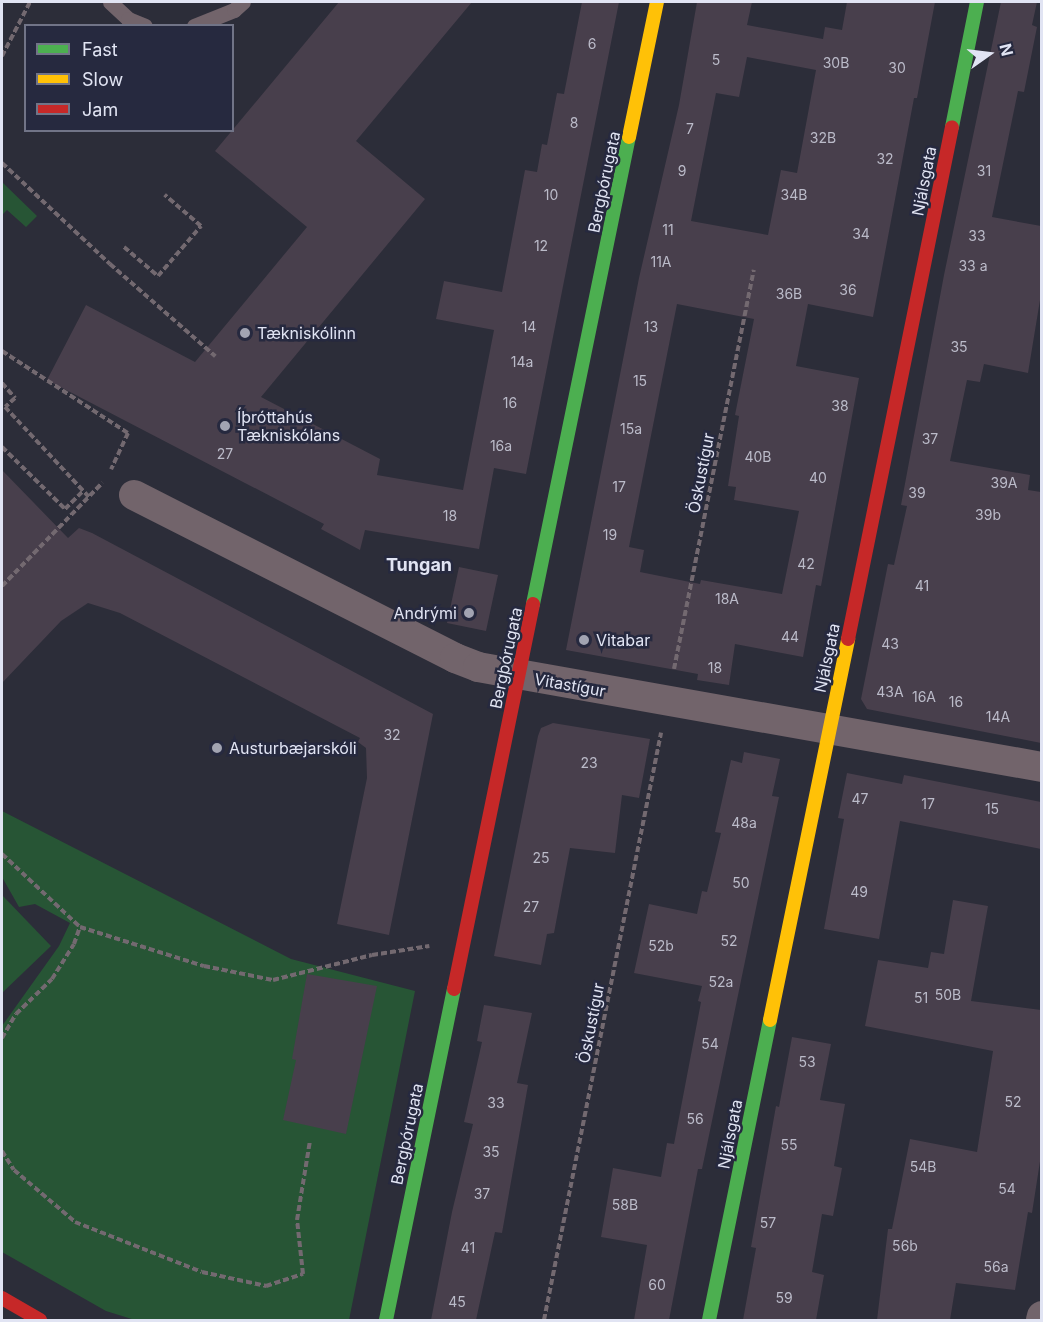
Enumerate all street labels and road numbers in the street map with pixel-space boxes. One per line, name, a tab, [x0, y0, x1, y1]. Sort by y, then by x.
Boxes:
street label: Bergþórugata	[584, 129, 624, 235]
street label: Njálsgata	[908, 145, 940, 217]
street label: Öskustígur	[684, 431, 718, 515]
street label: Bergþórugata	[486, 605, 526, 711]
street label: Njálsgata	[810, 622, 844, 694]
street label: Vitastígur	[533, 669, 607, 701]
street label: Öskustígur	[574, 981, 608, 1065]
street label: Bergþórugata	[387, 1081, 427, 1187]
street label: Njálsgata	[714, 1098, 746, 1170]

